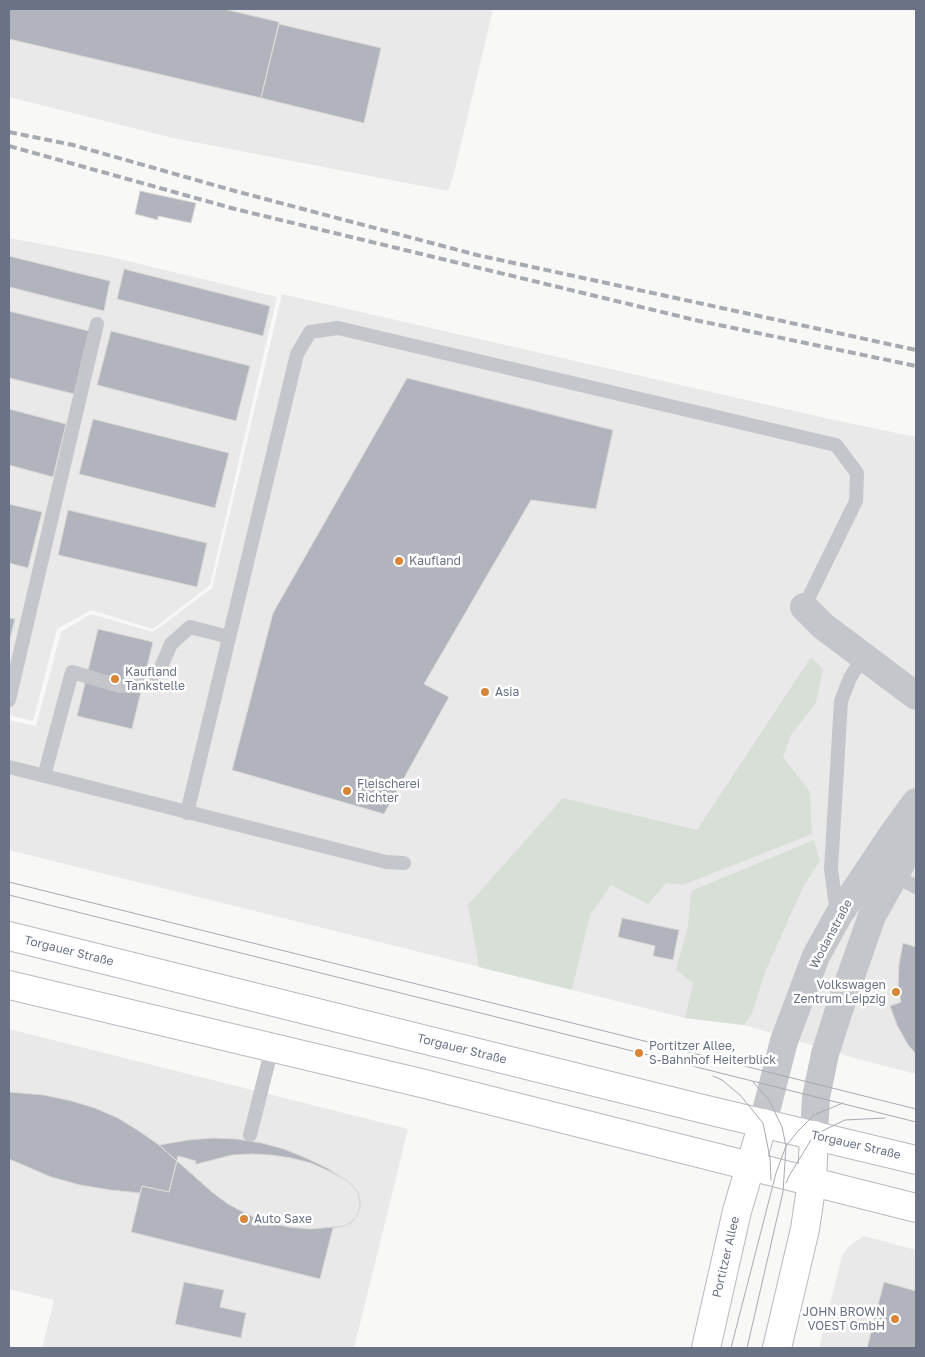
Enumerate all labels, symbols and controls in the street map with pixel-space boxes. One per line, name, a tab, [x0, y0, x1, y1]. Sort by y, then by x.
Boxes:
place label: Kaufland	[409, 554, 461, 568]
marker: Kaufland	[393, 555, 405, 567]
place label: Kaufland Tankstelle	[125, 665, 185, 693]
marker: Kaufland Tankstelle	[109, 673, 121, 685]
place label: Asia	[495, 685, 519, 699]
marker: Asia	[479, 686, 491, 698]
place label: Fleischerei Richter	[357, 777, 420, 805]
marker: Fleischerei Richter	[341, 785, 353, 797]
street label: Wodanstraße	[807, 897, 855, 971]
street label: Torgauer Straße	[23, 933, 115, 969]
place label: Volkswagen Zentrum Leipzig	[793, 978, 886, 1006]
marker: Volkswagen Zentrum Leipzig	[890, 986, 902, 998]
street label: Torgauer Straße	[416, 1031, 508, 1067]
place label: Portitzer Allee, S-Bahnhof Heiterblick	[649, 1039, 776, 1067]
marker: Portitzer Allee, S-Bahnhof Heiterblick	[633, 1047, 645, 1059]
street label: Torgauer Straße	[810, 1128, 902, 1162]
place label: Auto Saxe	[254, 1212, 312, 1226]
marker: Auto Saxe	[238, 1213, 250, 1225]
street label: Portitzer Allee	[710, 1215, 742, 1299]
place label: JOHN BROWN VOEST GmbH	[803, 1305, 885, 1333]
marker: JOHN BROWN VOEST GmbH	[889, 1313, 901, 1325]

